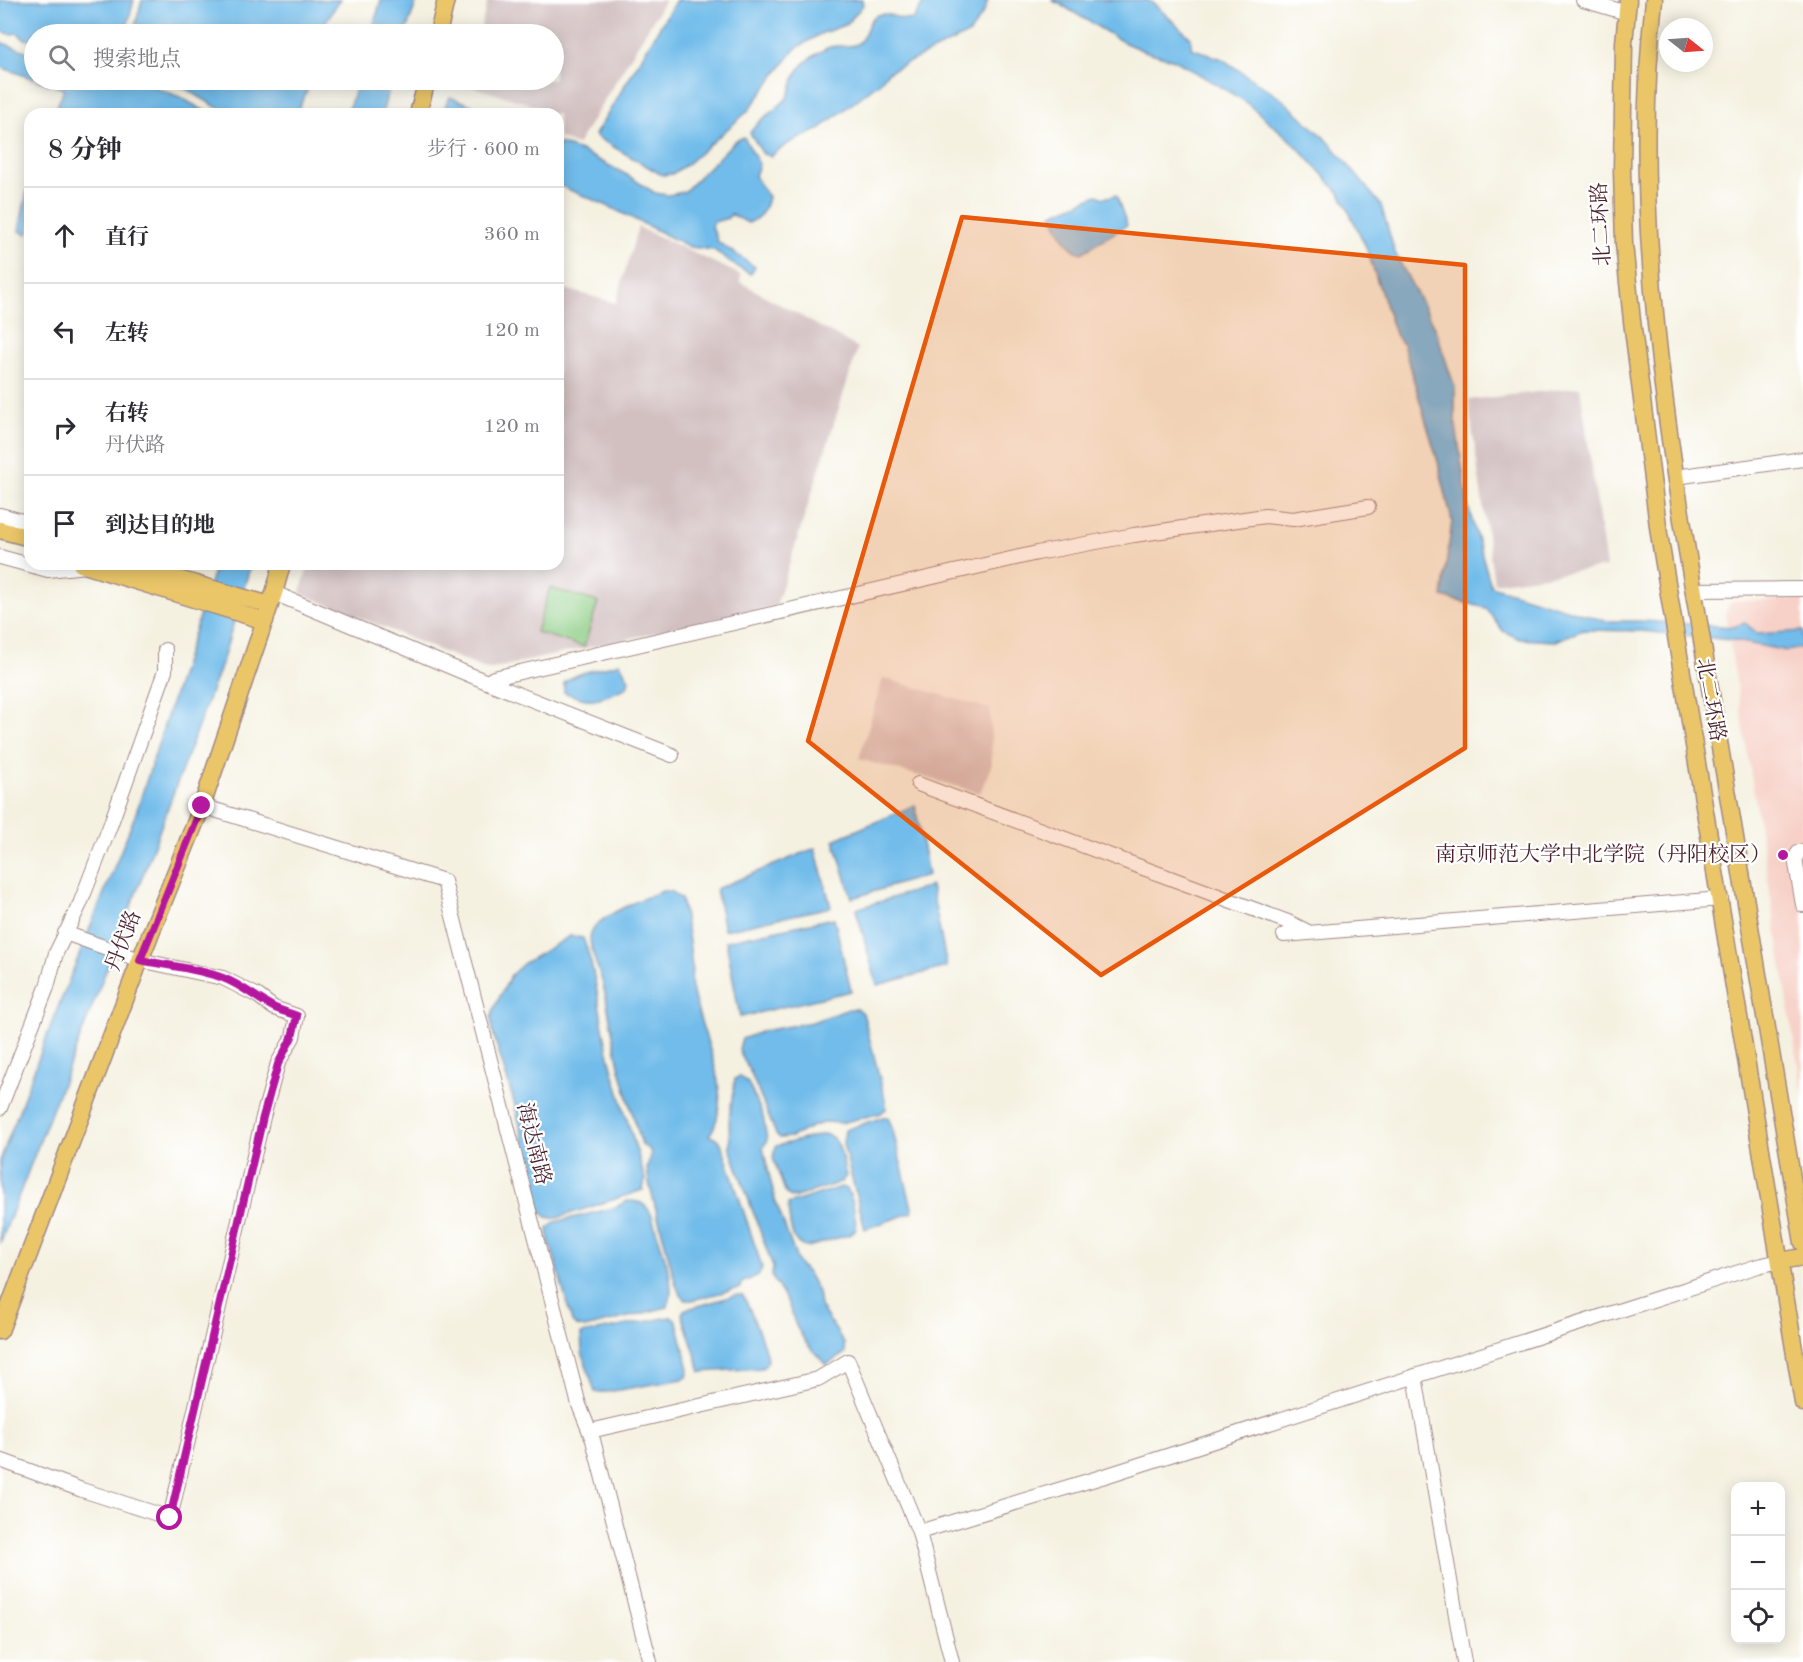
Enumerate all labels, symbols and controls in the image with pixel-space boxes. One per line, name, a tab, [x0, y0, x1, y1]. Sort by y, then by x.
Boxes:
north arrow	[1659, 18, 1713, 72]
search box	[24, 24, 564, 90]
icon: search	[45, 41, 78, 74]
text: 搜索地点	[93, 49, 181, 71]
text: 8 分钟	[48, 138, 122, 164]
text: 步行 · 600 m	[427, 140, 540, 160]
street label: 北二环路	[1587, 182, 1615, 267]
icon: ahead	[48, 219, 81, 252]
text: 360 m	[484, 225, 540, 245]
text: 直行	[105, 227, 149, 249]
icon: left	[48, 315, 81, 348]
text: 120 m	[484, 321, 540, 341]
text: 左转	[105, 323, 149, 345]
text: 右转	[105, 403, 149, 425]
icon: right	[48, 411, 81, 444]
text: 120 m	[484, 417, 540, 437]
text: 丹伏路	[105, 436, 165, 456]
icon: arrive	[48, 507, 81, 540]
text: 到达目的地	[105, 515, 215, 537]
street label: 北二环路	[1692, 656, 1730, 743]
route end	[188, 792, 214, 818]
place label: 南京师范大学中北学院（丹阳校区）	[1435, 843, 1771, 866]
marker: 南京师范大学中北学院（丹阳校区）	[1776, 848, 1790, 862]
street label: 丹伏路	[101, 907, 145, 974]
street label: 海达南路	[513, 1100, 555, 1187]
map controls	[1731, 1482, 1785, 1644]
button: +	[1731, 1482, 1785, 1536]
route start	[156, 1504, 182, 1530]
button: −	[1731, 1536, 1785, 1590]
button: locate	[1731, 1590, 1785, 1644]

